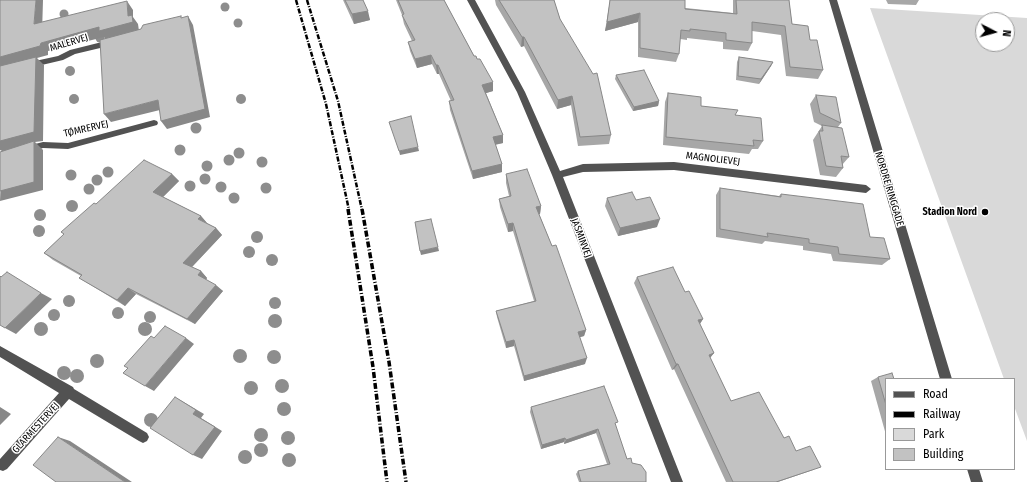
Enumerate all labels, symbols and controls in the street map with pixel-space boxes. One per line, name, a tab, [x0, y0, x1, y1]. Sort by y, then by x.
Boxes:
north arrow	[975, 12, 1015, 52]
text: N	[1000, 29, 1013, 37]
street label: MALERVEJ	[48, 32, 90, 54]
street label: TØMRERVEJ	[62, 118, 110, 140]
street label: MAGNOLIEVEJ	[685, 150, 741, 168]
street label: NORDRE RINGGADE	[872, 150, 906, 228]
place label: Stadion Nord	[923, 206, 977, 218]
marker: Stadion Nord	[980, 207, 990, 217]
street label: JASMINVEJ	[568, 217, 594, 259]
legend	[885, 378, 1015, 470]
text: Road	[923, 387, 948, 401]
street label: GLARMESTERVEJ	[10, 400, 62, 456]
text: Railway	[923, 407, 960, 421]
text: Park	[923, 427, 944, 441]
text: Building	[923, 447, 963, 461]

